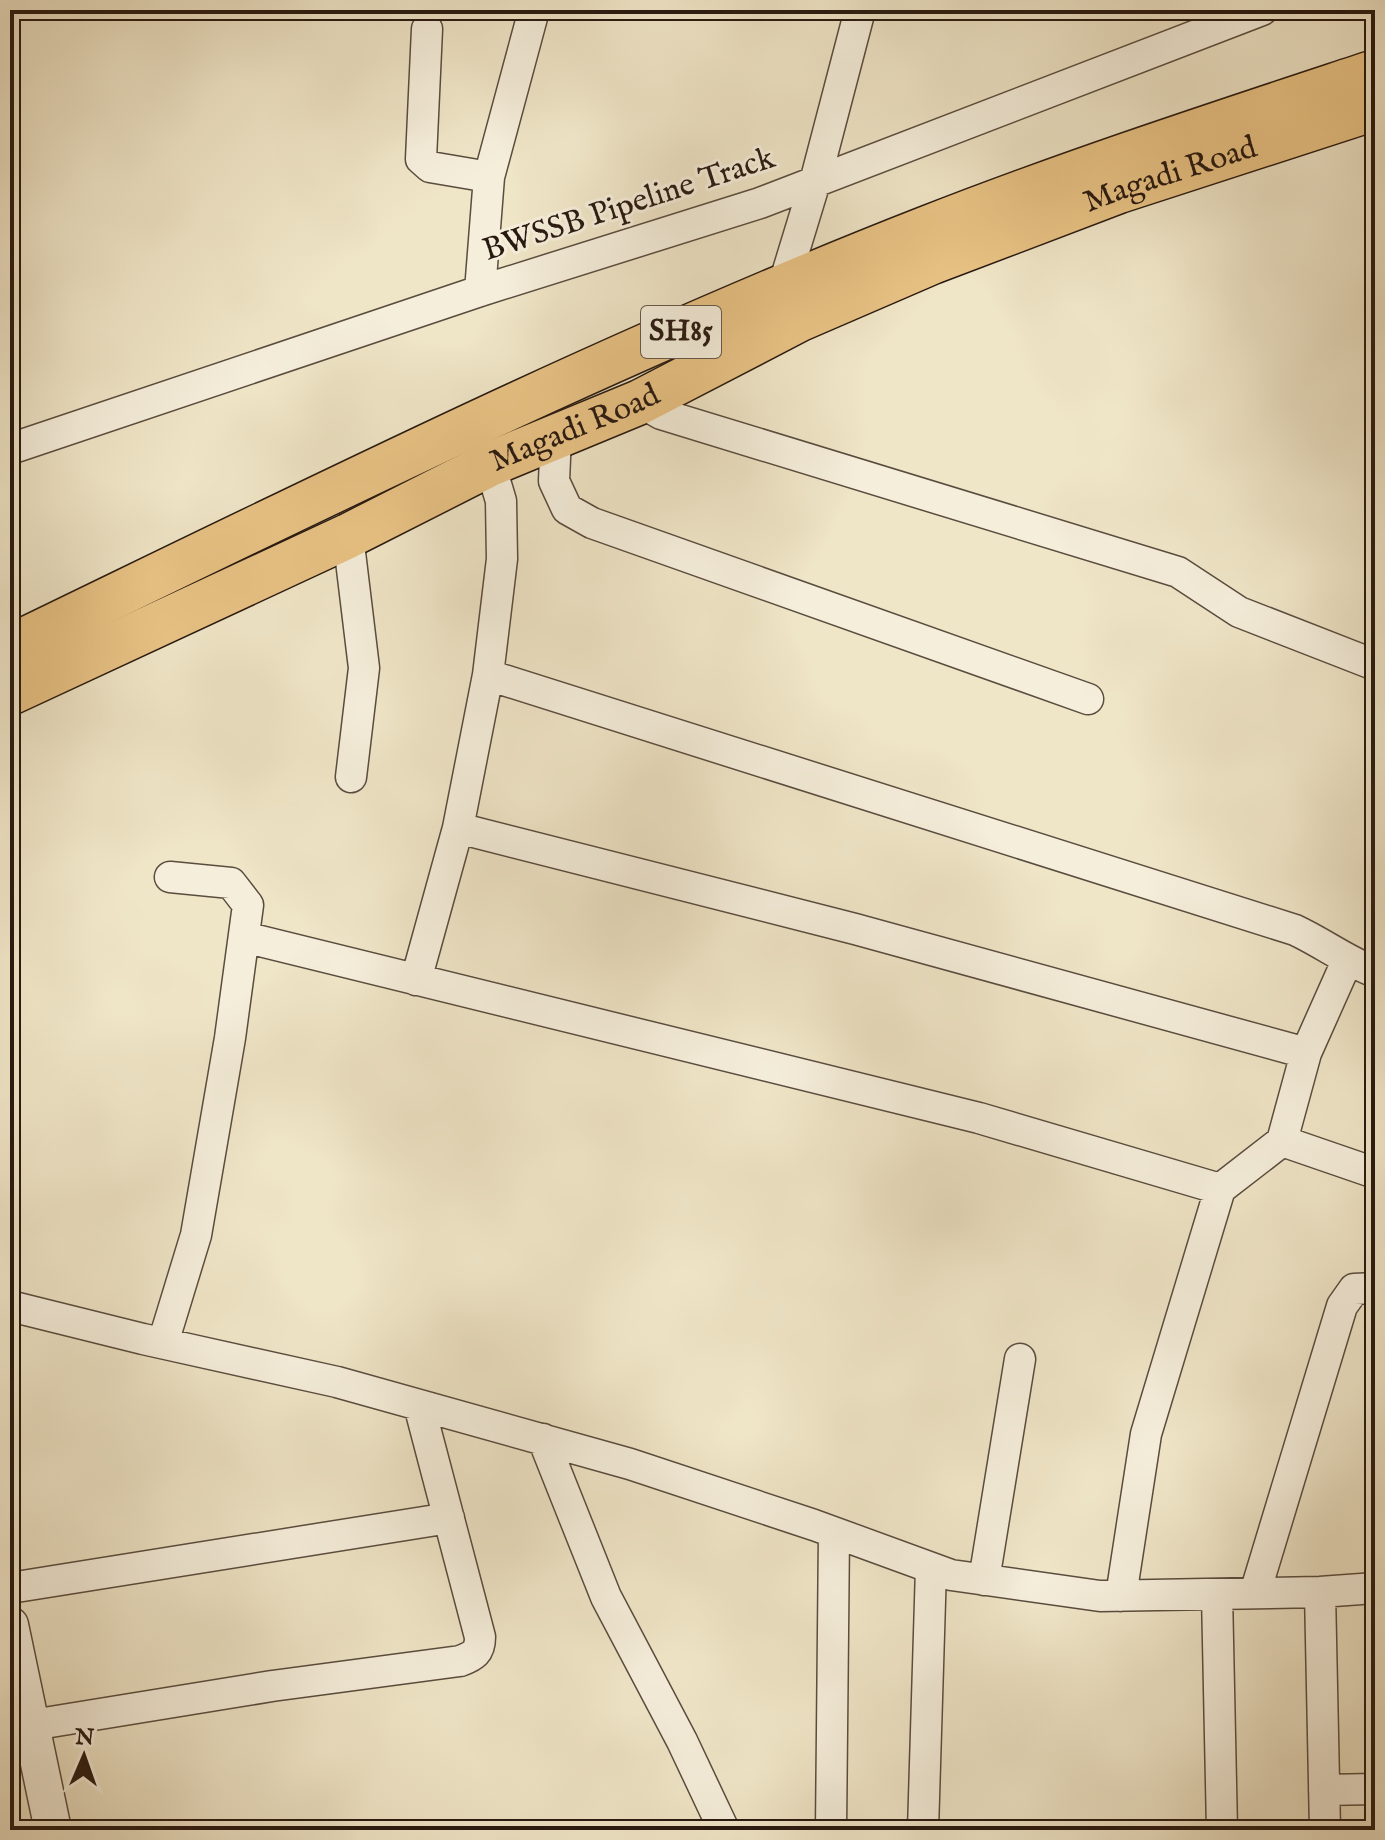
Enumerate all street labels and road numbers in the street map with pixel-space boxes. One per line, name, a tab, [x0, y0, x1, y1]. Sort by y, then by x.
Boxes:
street label: Magadi Road	[1078, 127, 1263, 223]
street label: BWSSB Pipeline Track	[478, 138, 781, 272]
road number: SH85	[641, 306, 721, 358]
street label: Magadi Road	[484, 374, 668, 482]

